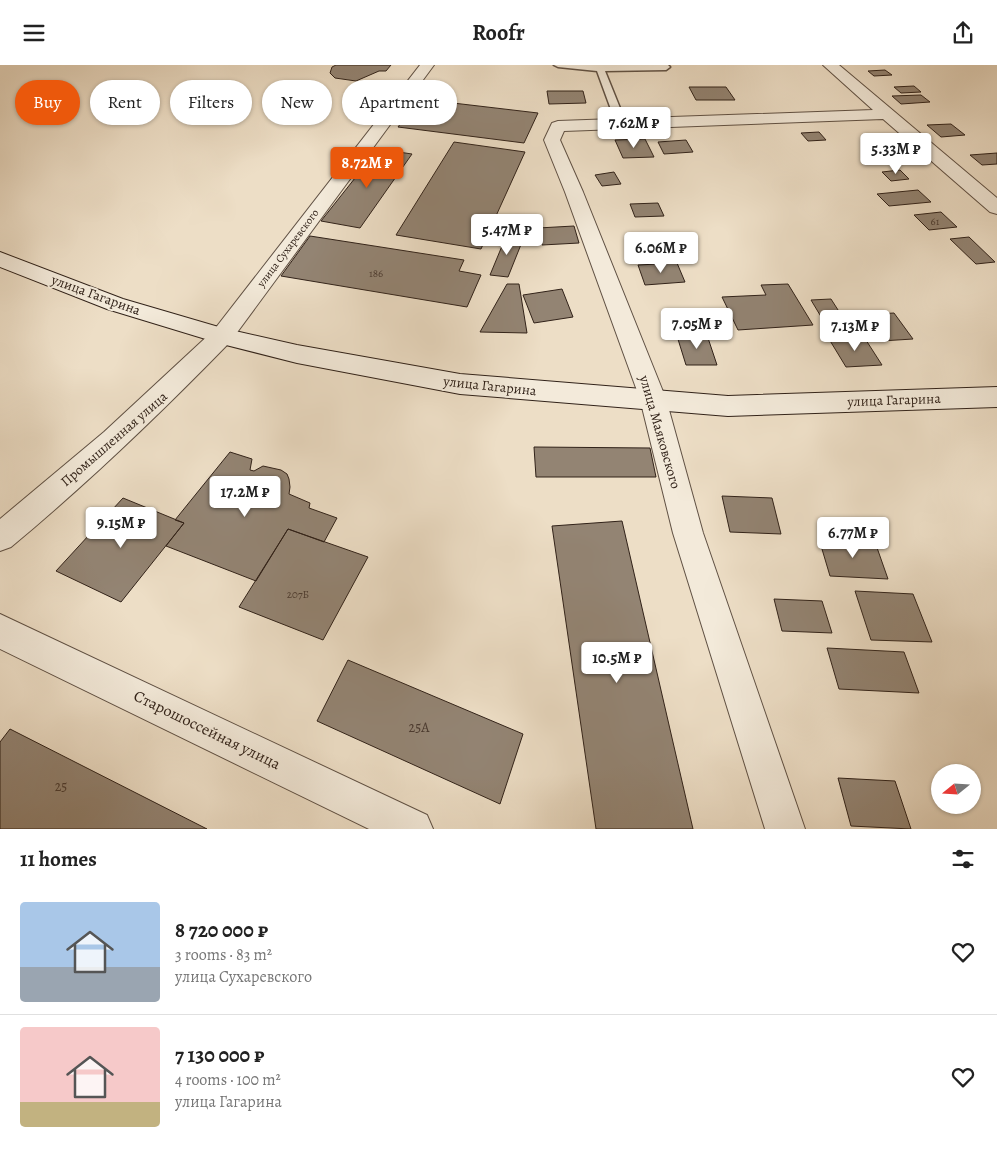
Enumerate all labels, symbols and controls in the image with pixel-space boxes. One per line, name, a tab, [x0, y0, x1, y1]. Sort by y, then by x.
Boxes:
text: Roofr	[472, 18, 525, 48]
icon: menu	[20, 19, 48, 47]
icon: share	[949, 19, 977, 47]
chip: Buy	[15, 80, 80, 125]
chip: Rent	[90, 80, 160, 125]
chip: Filters	[170, 80, 252, 125]
chip: New	[262, 80, 332, 125]
chip: Apartment	[342, 80, 457, 125]
pin: 7.62M ₽	[588, 107, 680, 149]
text: 7.62M ₽	[609, 112, 659, 134]
pin: 5.33M ₽	[850, 133, 942, 175]
text: 5.33M ₽	[871, 138, 921, 160]
pin: 8.72M ₽	[321, 147, 413, 189]
text: 8.72M ₽	[341, 152, 393, 174]
street label: улица Сухаревского	[253, 206, 323, 291]
pin: 5.47M ₽	[461, 213, 553, 256]
house number: 61	[931, 214, 940, 229]
text: 5.47M ₽	[482, 219, 532, 241]
pin: 6.06M ₽	[615, 231, 707, 274]
text: 6.06M ₽	[635, 237, 687, 259]
house number: 186	[369, 266, 383, 281]
street label: улица Гагарина	[48, 270, 144, 320]
pin: 7.05M ₽	[651, 307, 743, 350]
pin: 7.13M ₽	[809, 309, 901, 352]
text: 7.05M ₽	[672, 313, 722, 335]
text: 7.13M ₽	[831, 315, 879, 337]
street label: улица Гагарина	[442, 372, 538, 400]
street label: улица Маяковского	[634, 372, 685, 491]
street label: Промышленная улица	[56, 387, 172, 491]
street label: улица Гагарина	[846, 389, 942, 411]
pin: 17.2M ₽	[199, 475, 291, 518]
text: 17.2M ₽	[220, 481, 270, 503]
pin: 9.15M ₽	[75, 507, 167, 549]
text: 9.15M ₽	[97, 512, 145, 534]
pin: 6.77M ₽	[807, 517, 899, 559]
text: 6.77M ₽	[828, 522, 878, 544]
house number: 207Б	[287, 587, 309, 602]
pin: 10.5M ₽	[571, 641, 663, 684]
text: 10.5M ₽	[592, 647, 642, 669]
street label: Старошоссейная улица	[130, 685, 285, 775]
house number: 25А	[409, 718, 430, 737]
north arrow	[931, 764, 981, 814]
map controls	[931, 764, 981, 814]
house number: 25	[55, 777, 67, 796]
text: 11 homes	[20, 845, 97, 873]
icon: filters	[949, 845, 977, 873]
text: 8 720 000 ₽	[175, 916, 268, 944]
icon: home	[60, 922, 120, 982]
icon: heart	[949, 938, 977, 966]
text: 3 rooms · 83 m²	[175, 944, 272, 966]
text: улица Сухаревского	[175, 966, 312, 988]
text: 7 130 000 ₽	[175, 1041, 264, 1069]
icon: home	[60, 1047, 120, 1107]
icon: heart	[949, 1063, 977, 1091]
text: 4 rooms · 100 m²	[175, 1069, 281, 1091]
text: улица Гагарина	[175, 1091, 282, 1113]

